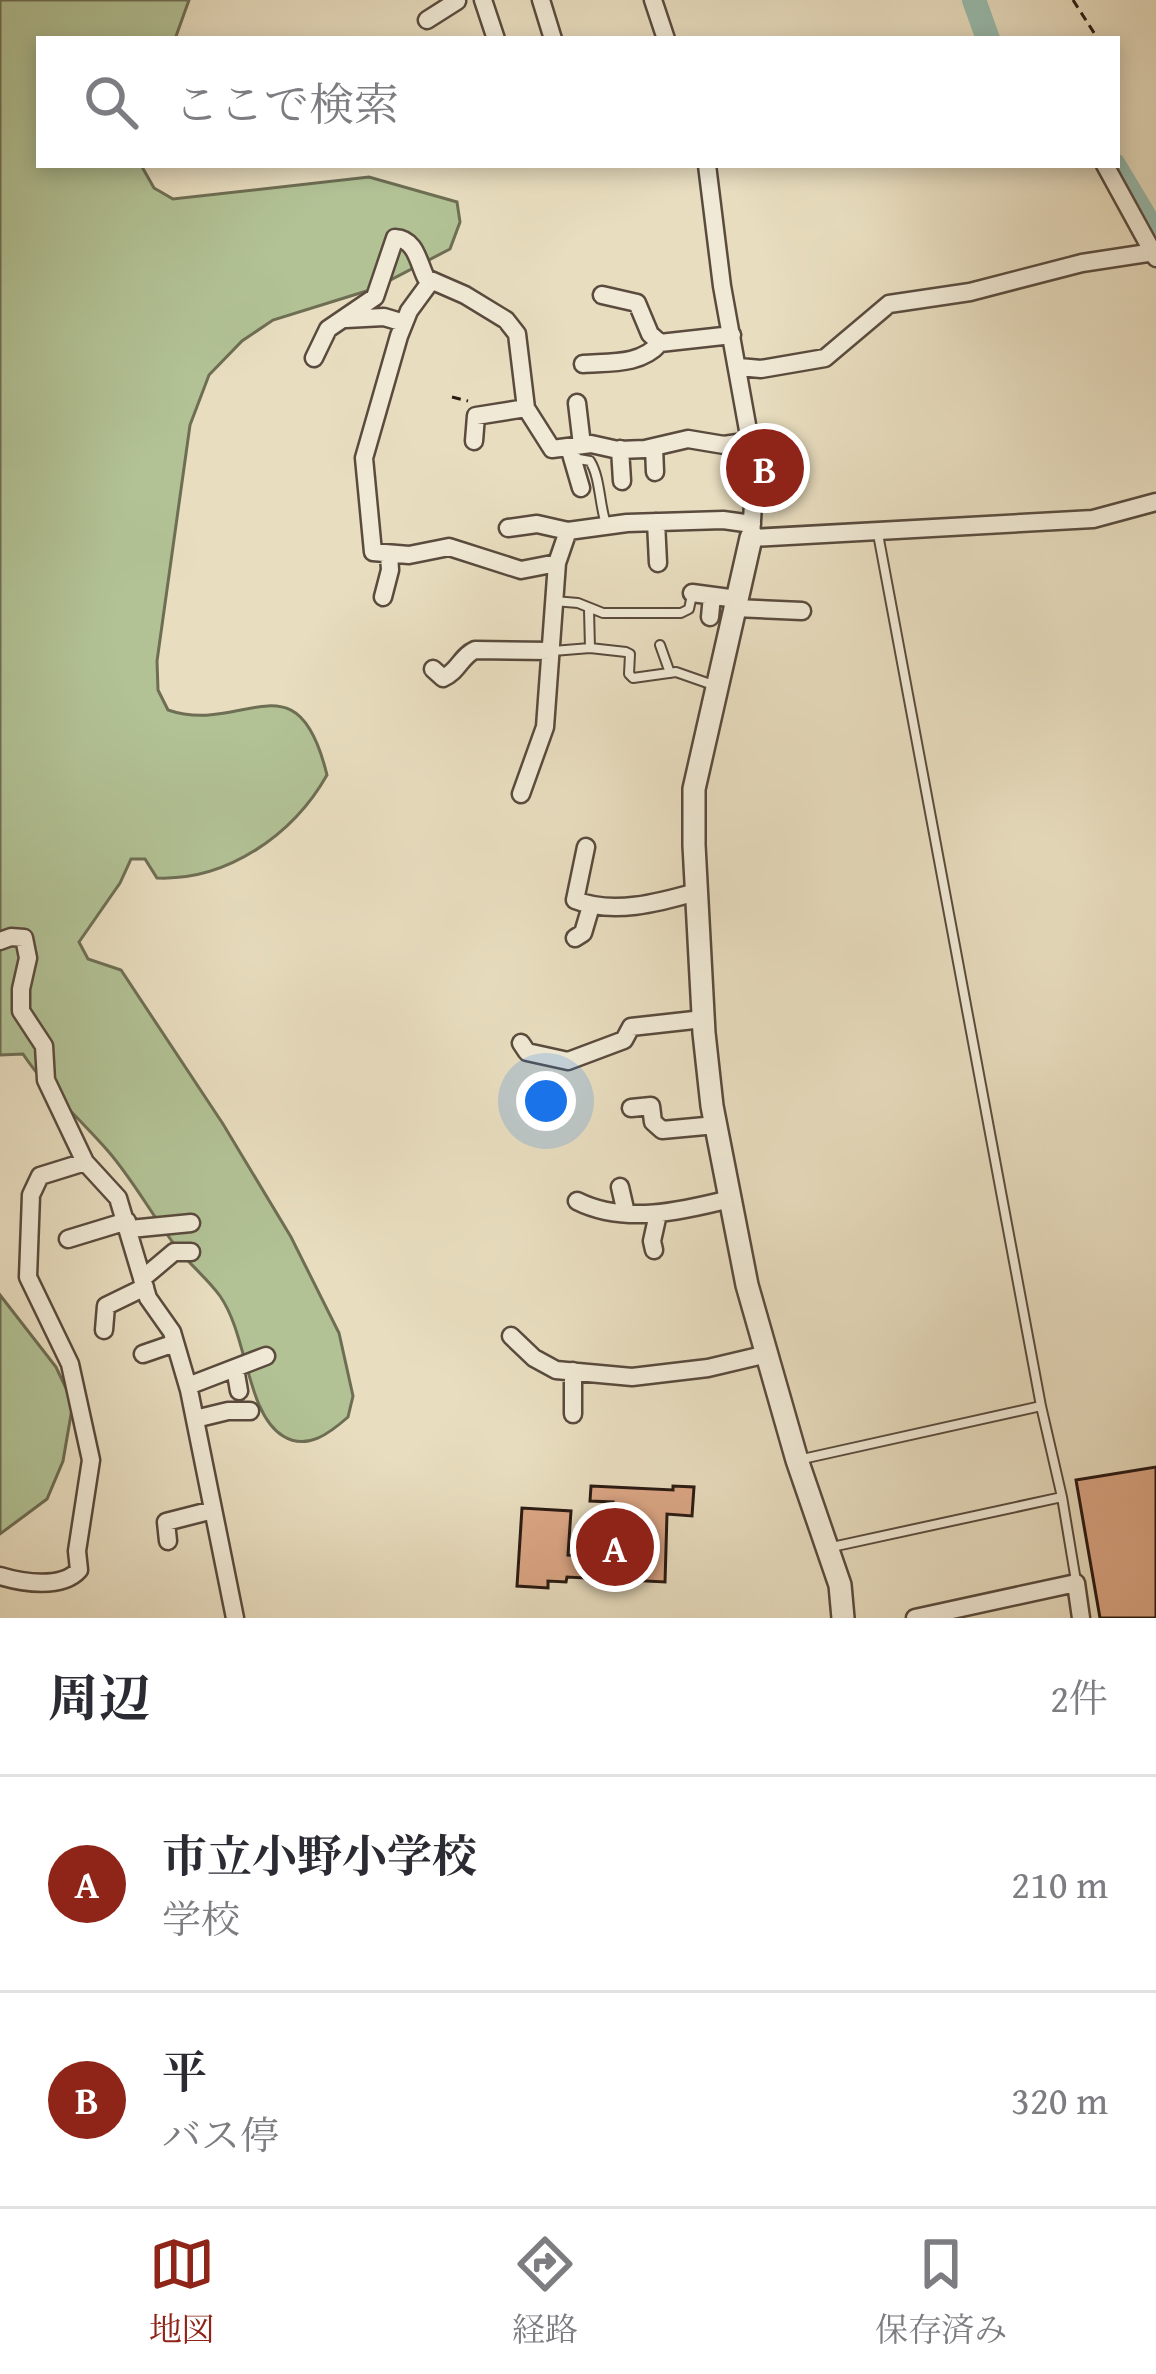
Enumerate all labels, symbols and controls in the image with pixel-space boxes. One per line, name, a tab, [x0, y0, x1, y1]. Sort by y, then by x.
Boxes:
search box	[36, 36, 1120, 168]
icon: search	[78, 69, 144, 135]
text: ここで検索	[174, 71, 399, 136]
pin: B	[726, 423, 804, 513]
your location	[516, 1071, 576, 1131]
pin: A	[576, 1502, 654, 1592]
text: 周辺	[48, 1660, 150, 1735]
text: 2件	[1050, 1669, 1108, 1726]
text: 市立小野小学校	[162, 1823, 477, 1888]
text: A	[75, 1855, 99, 1912]
text: 210 m	[1011, 1855, 1108, 1912]
text: 学校	[162, 1890, 240, 1947]
text: 平	[162, 2039, 207, 2104]
text: B	[75, 2071, 99, 2128]
text: 320 m	[1011, 2071, 1108, 2128]
text: バス停	[162, 2106, 279, 2163]
tab: 地図	[149, 2231, 215, 2353]
tab: 経路	[512, 2231, 578, 2353]
tab: 保存済み	[875, 2231, 1007, 2353]

